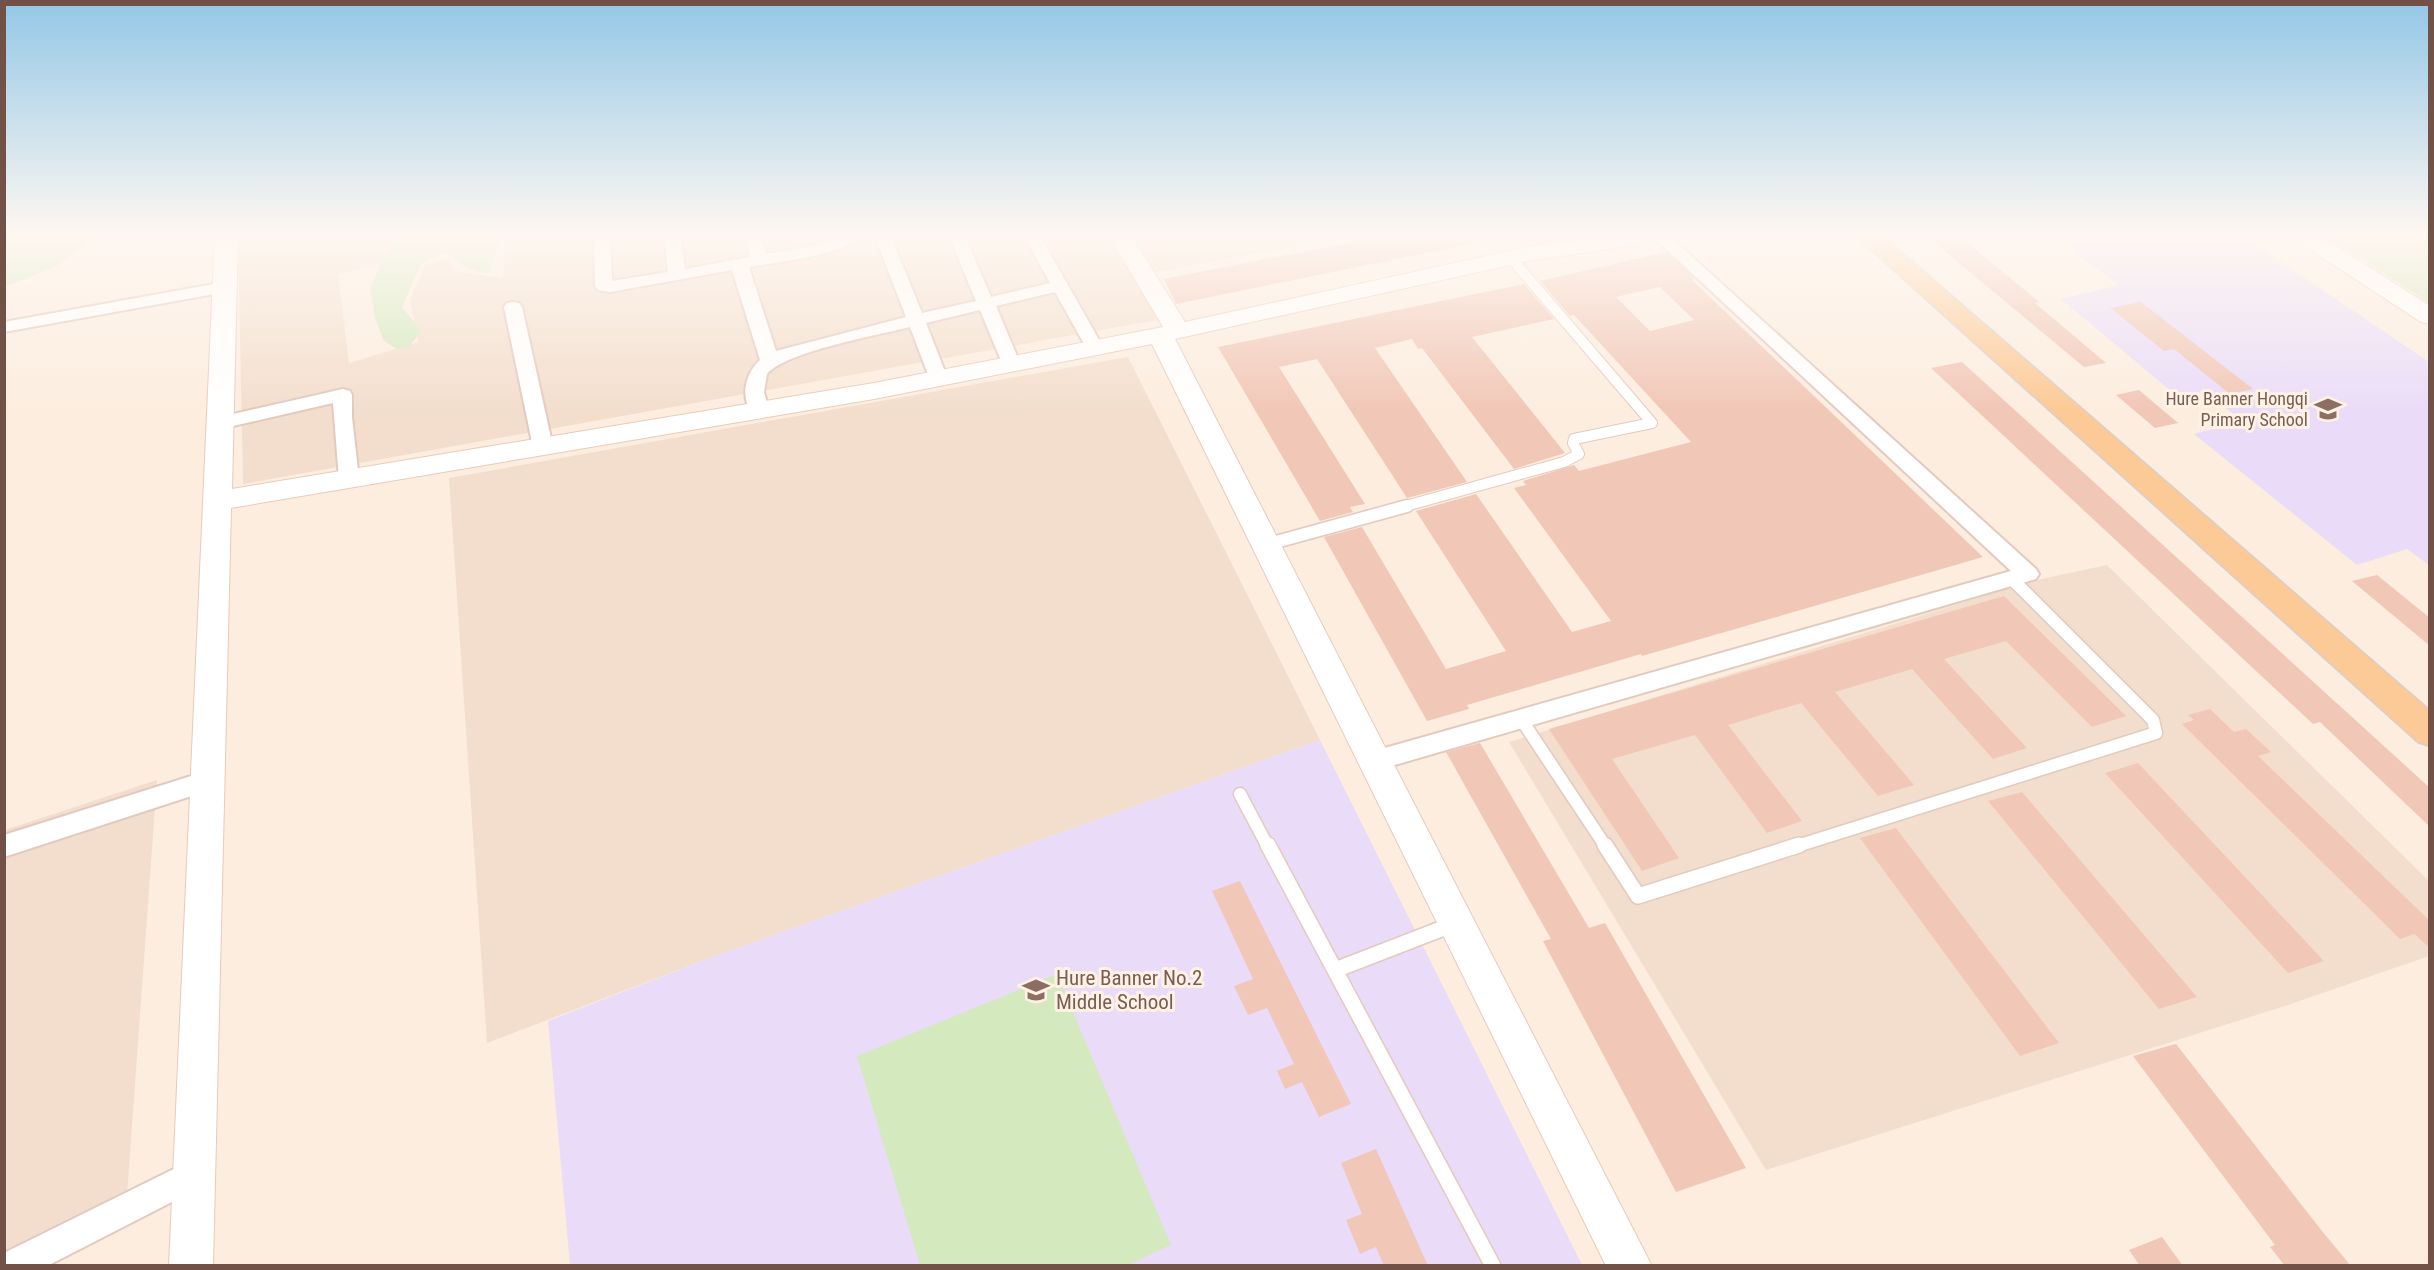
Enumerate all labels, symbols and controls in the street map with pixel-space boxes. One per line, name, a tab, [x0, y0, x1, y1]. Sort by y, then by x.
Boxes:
place label: Hure Banner Hongqi Primary School	[2165, 388, 2308, 430]
school or university icon: Hure Banner Hongqi Primary School	[2313, 394, 2343, 424]
place label: Hure Banner No.2 Middle School	[1056, 966, 1202, 1014]
school or university icon: Hure Banner No.2 Middle School	[1021, 975, 1051, 1005]

